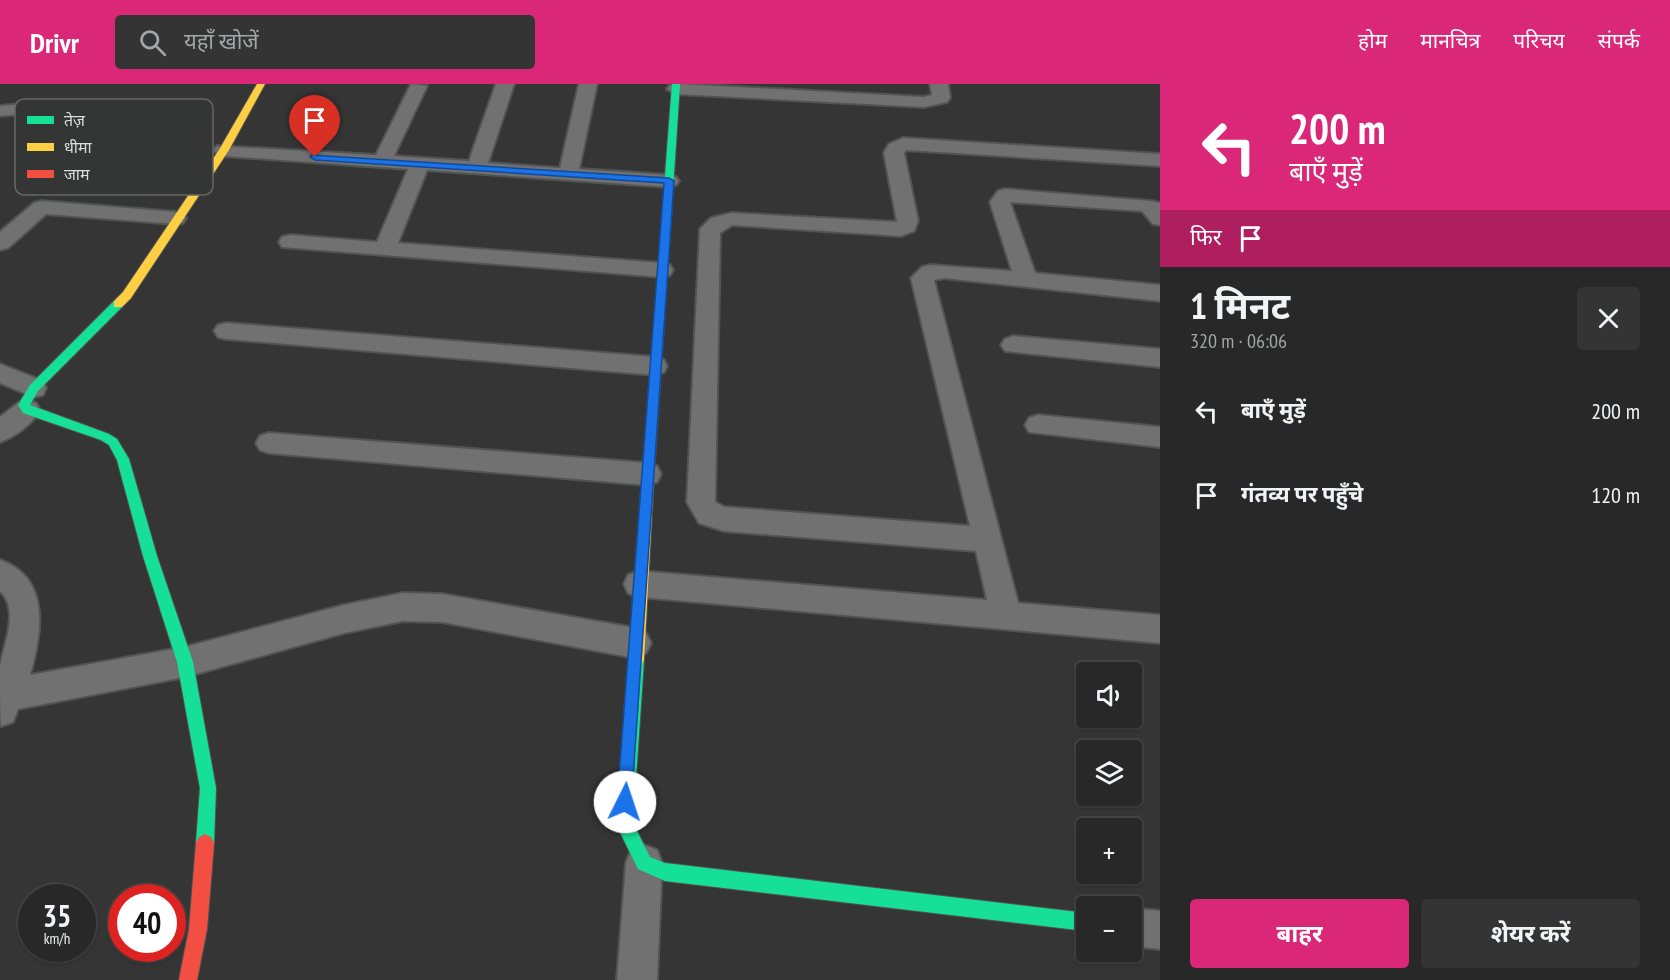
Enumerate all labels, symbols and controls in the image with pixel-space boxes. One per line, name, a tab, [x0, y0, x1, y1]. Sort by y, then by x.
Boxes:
search box	[115, 15, 535, 69]
text: Drivr	[30, 24, 79, 61]
icon: search	[136, 26, 169, 59]
text: यहाँ खोजें	[184, 27, 259, 55]
text: होम	[1358, 27, 1387, 54]
text: मानचित्र	[1420, 27, 1480, 54]
text: परिचय	[1513, 27, 1565, 54]
text: संपर्क	[1598, 27, 1640, 54]
pin	[289, 95, 340, 157]
legend	[15, 99, 213, 195]
text: 200 m	[1289, 101, 1386, 156]
icon: arrive	[298, 104, 331, 137]
icon: left	[1190, 108, 1268, 186]
text: तेज़	[64, 110, 86, 130]
text: धीमा	[64, 137, 93, 157]
text: बाएँ मुड़ें	[1289, 154, 1363, 188]
text: जाम	[64, 164, 90, 184]
icon: arrive	[1234, 222, 1267, 255]
text: फिर	[1190, 223, 1222, 251]
text: 1 मिनट	[1190, 282, 1290, 329]
button: close	[1577, 287, 1640, 350]
text: 320 m · 06:06	[1190, 328, 1287, 354]
icon: left	[1190, 395, 1223, 428]
text: बाएँ मुड़ें	[1241, 396, 1306, 424]
text: 200 m	[1591, 397, 1640, 425]
icon: arrive	[1190, 479, 1223, 512]
text: गंतव्य पर पहुँचे	[1241, 480, 1363, 508]
text: 120 m	[1591, 481, 1640, 509]
map controls	[1076, 662, 1142, 962]
button: sound	[1076, 662, 1142, 728]
button: layers	[1076, 740, 1142, 806]
position arrow	[593, 770, 657, 834]
button: +	[1076, 818, 1142, 884]
speed limit sign: 40	[108, 884, 186, 962]
text: 35	[43, 896, 71, 935]
button: −	[1076, 896, 1142, 962]
button: बाहर	[1190, 899, 1409, 968]
button: शेयर करें	[1421, 899, 1640, 968]
text: km/h	[44, 929, 70, 948]

